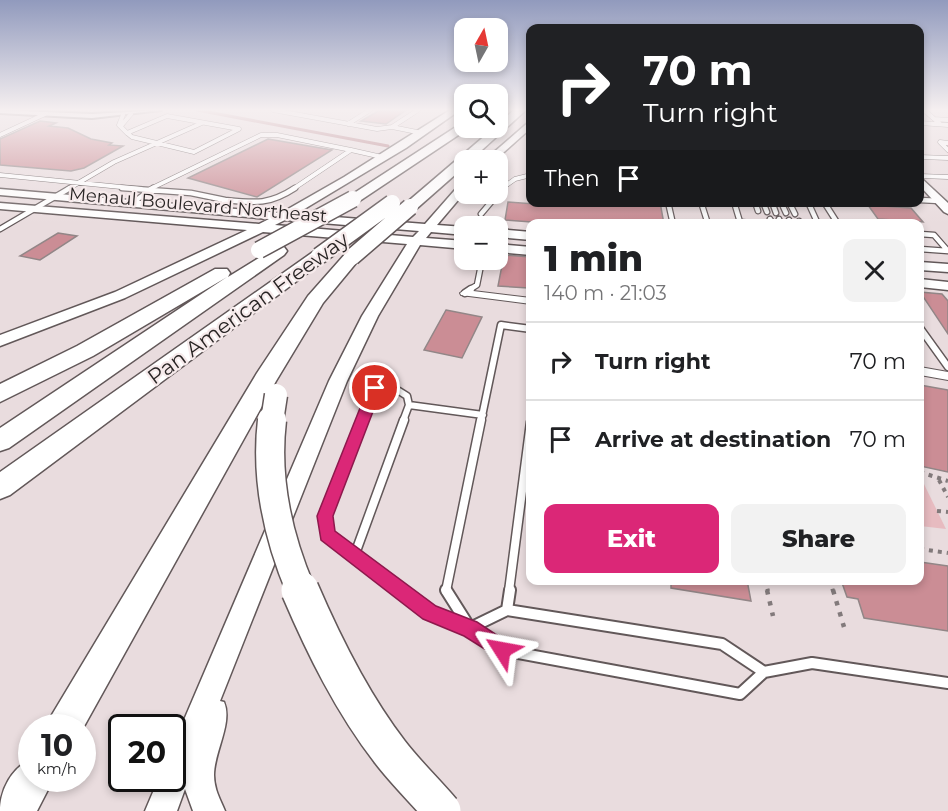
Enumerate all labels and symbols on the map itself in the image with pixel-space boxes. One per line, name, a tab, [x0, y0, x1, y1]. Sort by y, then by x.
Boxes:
north arrow	[454, 18, 508, 72]
street label: Menaul Boulevard Northeast	[68, 183, 328, 227]
street label: Pan American Freeway	[143, 226, 354, 389]
pin	[349, 362, 400, 413]
position arrow	[470, 618, 534, 682]
speed limit sign: 20	[108, 714, 186, 792]

